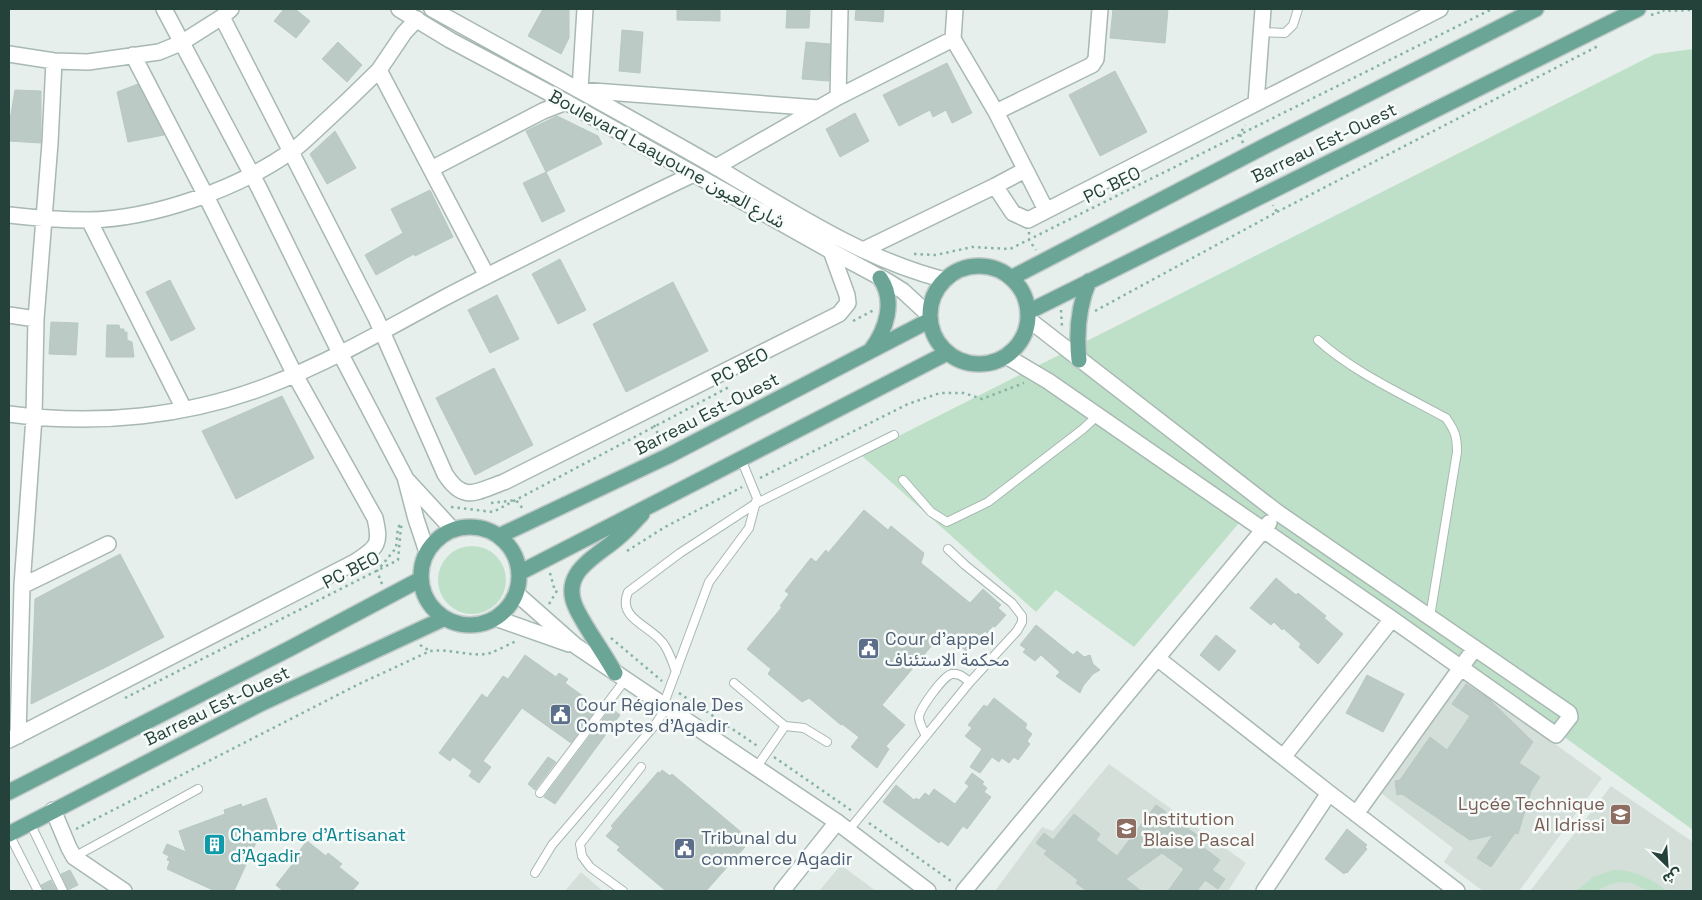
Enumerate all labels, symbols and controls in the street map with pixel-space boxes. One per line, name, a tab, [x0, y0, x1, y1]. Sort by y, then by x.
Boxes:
street label: Boulevard Laayoune شارع العيون	[544, 84, 789, 236]
street label: Barreau Est-Ouest	[1247, 97, 1400, 188]
street label: PC BEO	[1079, 161, 1144, 208]
street label: PC BEO	[707, 342, 772, 391]
street label: Barreau Est-Ouest	[631, 367, 783, 460]
street label: PC BEO	[318, 545, 383, 594]
place label: Cour d'appel محكمة الاستئناف	[885, 627, 1010, 671]
public building icon: Cour d'appel محكمة الاستئناف	[857, 637, 881, 661]
street label: Barreau Est-Ouest	[140, 660, 293, 751]
place label: Cour Régionale Des Comptes d'Agadir	[576, 693, 743, 737]
public building icon: Cour Régionale Des Comptes d'Agadir	[548, 703, 572, 727]
place label: Lycée Technique Al Idrissi	[1458, 792, 1605, 836]
school or university icon: Lycée Technique Al Idrissi	[1609, 802, 1633, 826]
place label: Institution Blaise Pascal	[1143, 807, 1255, 851]
school or university icon: Institution Blaise Pascal	[1115, 817, 1139, 841]
place label: Chambre d'Artisanat d'Agadir	[230, 823, 406, 867]
place label: Tribunal du commerce Agadir	[701, 826, 853, 870]
building icon: Chambre d'Artisanat d'Agadir	[202, 833, 226, 857]
public building icon: Tribunal du commerce Agadir	[673, 836, 697, 860]
north arrow	[1642, 840, 1692, 890]
text: ش	[1660, 865, 1685, 889]

